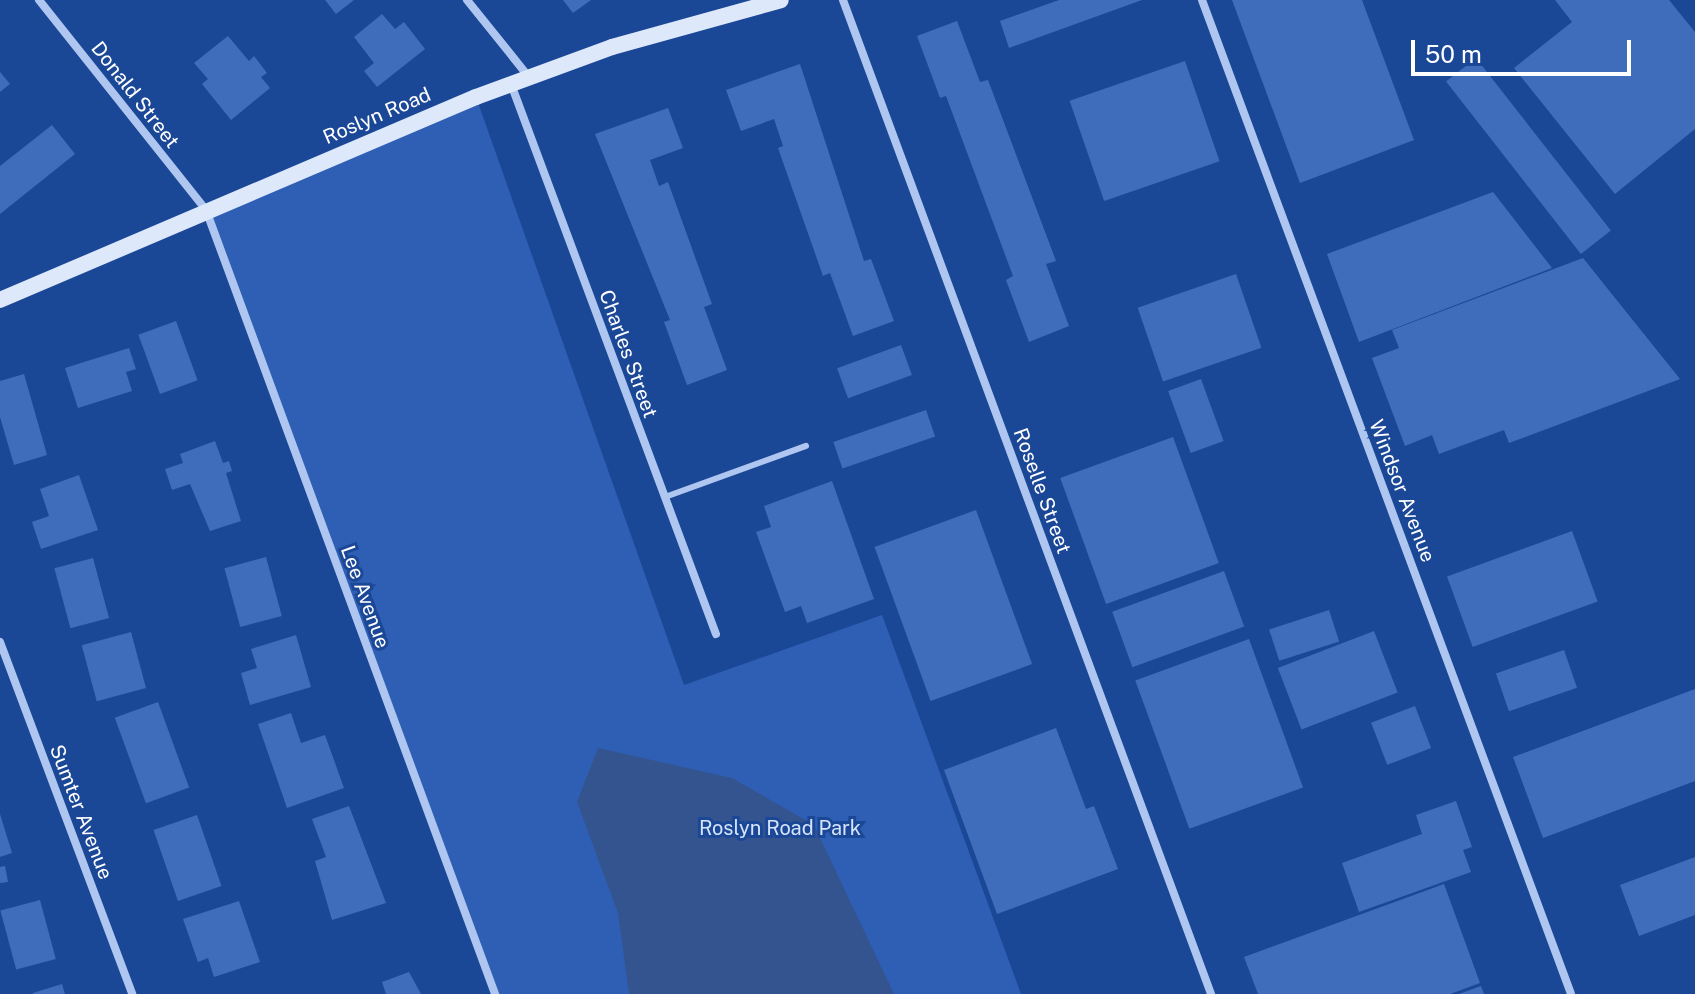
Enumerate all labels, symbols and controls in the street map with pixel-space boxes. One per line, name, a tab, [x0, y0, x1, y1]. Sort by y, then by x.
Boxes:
scale bar	[1415, 24, 1635, 74]
street label: Donald Street	[86, 37, 184, 153]
text: 50 m	[1425, 40, 1482, 68]
street label: Roslyn Road	[320, 83, 434, 149]
street label: Charles Street	[594, 287, 662, 421]
street label: Windsor Avenue	[1364, 416, 1440, 566]
street label: Roselle Street	[1008, 425, 1076, 557]
street label: Lee Avenue	[335, 542, 395, 652]
street label: Sumter Avenue	[44, 741, 118, 883]
park label: Roslyn Road Park	[699, 816, 861, 840]

